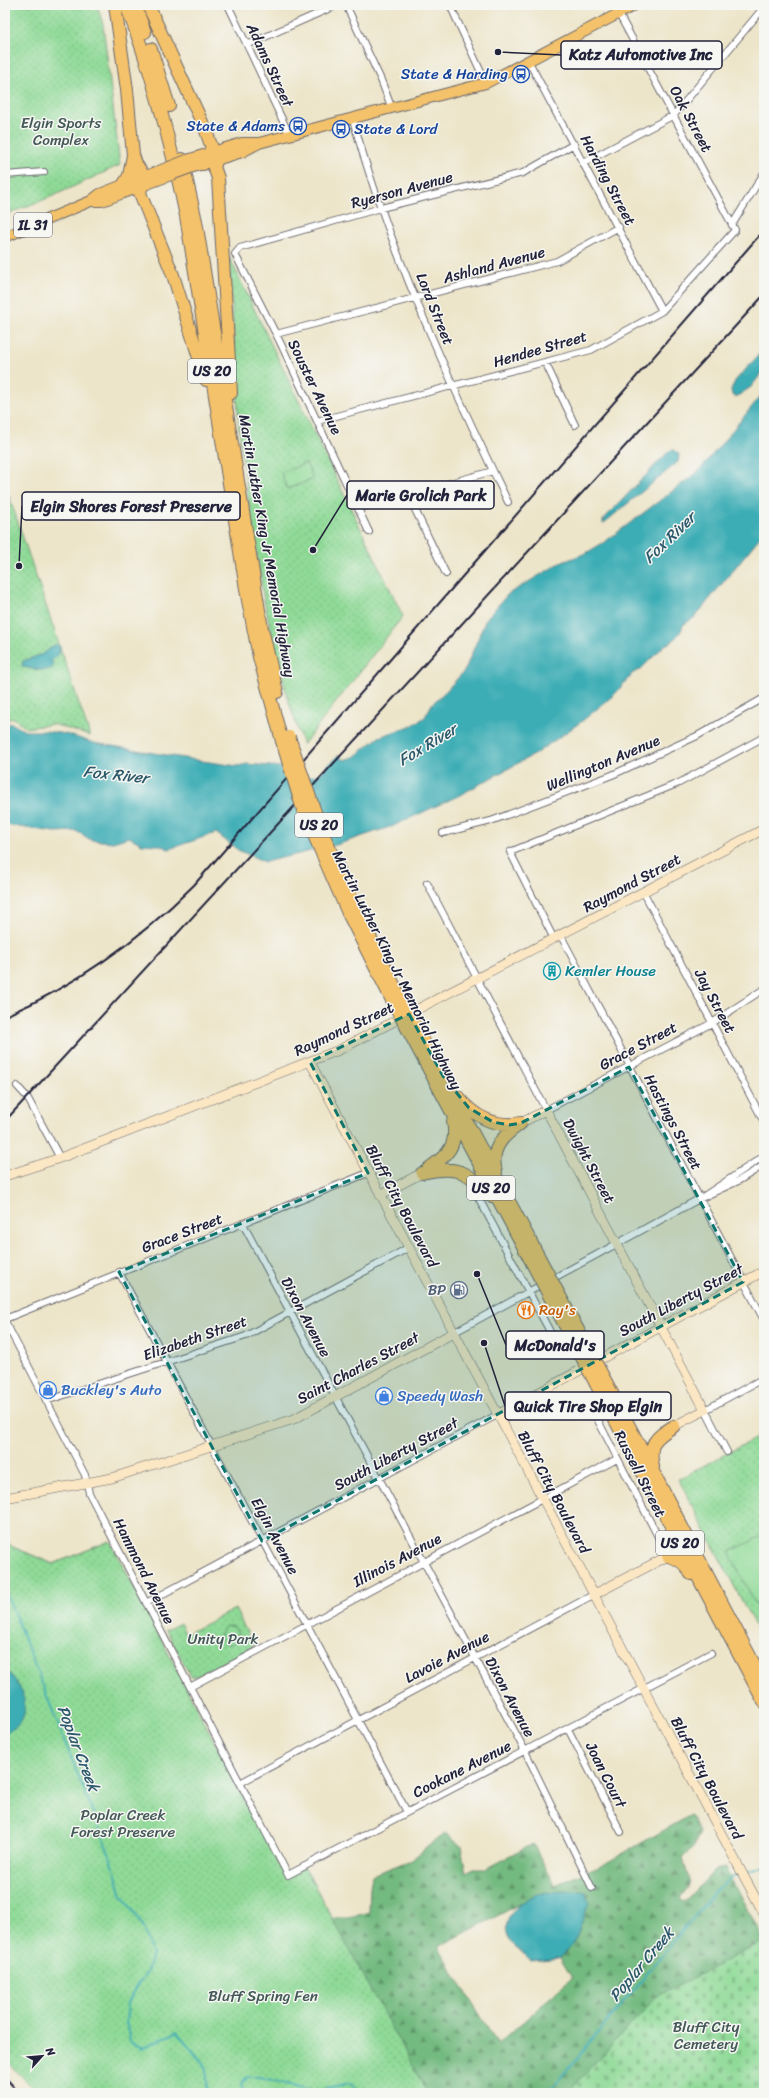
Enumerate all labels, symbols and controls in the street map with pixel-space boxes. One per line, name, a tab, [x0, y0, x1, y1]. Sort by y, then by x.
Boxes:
street label: Adams Street	[239, 18, 301, 112]
text: Katz Automotive Inc	[568, 40, 713, 69]
callout: Katz Automotive Inc	[561, 41, 722, 69]
place label: State & Harding	[401, 61, 508, 87]
bus stop icon: State & Harding	[511, 64, 531, 84]
street label: Oak Street	[662, 81, 720, 158]
park label: Elgin Sports Complex	[21, 110, 101, 153]
place label: State & Adams	[186, 113, 285, 139]
bus stop icon: State & Adams	[288, 116, 308, 136]
place label: State & Lord	[354, 116, 439, 142]
bus stop icon: State & Lord	[331, 119, 351, 139]
street label: Harding Street	[573, 130, 643, 231]
street label: Ryerson Avenue	[348, 164, 456, 216]
road number: IL 31	[14, 213, 52, 237]
street label: Ashland Avenue	[439, 239, 548, 291]
street label: Lord Street	[409, 269, 461, 350]
street label: Hendee Street	[490, 323, 591, 375]
street label: Souster Avenue	[281, 335, 349, 439]
road number: US 20	[188, 359, 236, 383]
street label: Martin Luther King Jr Memorial Highway	[231, 412, 303, 680]
callout: Marie Grolich Park	[347, 481, 494, 509]
text: Marie Grolich Park	[355, 481, 487, 510]
callout: Elgin Shores Forest Preserve	[22, 492, 240, 520]
text: Elgin Shores Forest Preserve	[30, 492, 233, 521]
water label: Fox River	[636, 503, 705, 570]
water label: Fox River	[392, 714, 465, 774]
street label: Wellington Avenue	[542, 727, 664, 799]
water label: Fox River	[82, 757, 152, 793]
road number: US 20	[295, 813, 343, 837]
street label: Martin Luther King Jr Memorial Highway	[325, 845, 469, 1095]
street label: Raymond Street	[578, 846, 686, 920]
place label: Kemler House	[565, 958, 656, 984]
building icon: Kemler House	[542, 961, 562, 981]
street label: Jay Street	[687, 963, 743, 1038]
street label: Raymond Street	[290, 994, 399, 1064]
street label: Grace Street	[594, 1014, 682, 1077]
street label: Hastings Street	[637, 1069, 710, 1175]
street label: Dwight Street	[556, 1114, 623, 1209]
street label: Bluff City Boulevard	[359, 1140, 446, 1273]
road number: US 20	[467, 1176, 515, 1200]
street label: Grace Street	[138, 1205, 227, 1260]
street label: South Liberty Street	[614, 1256, 749, 1344]
street label: Dixon Avenue	[274, 1272, 338, 1362]
place label: BP	[428, 1277, 446, 1303]
fuel station icon: BP	[449, 1280, 469, 1300]
place label: Ray's	[539, 1297, 576, 1323]
restaurant icon: Ray's	[516, 1300, 536, 1320]
street label: Elizabeth Street	[139, 1308, 251, 1368]
street label: Saint Charles Street	[292, 1324, 425, 1411]
callout: McDonald's	[506, 1331, 604, 1359]
text: McDonald's	[513, 1331, 597, 1360]
place label: Buckley's Auto	[61, 1377, 162, 1403]
shop icon: Buckley's Auto	[38, 1380, 58, 1400]
place label: Speedy Wash	[397, 1383, 483, 1409]
shop icon: Speedy Wash	[374, 1386, 394, 1406]
callout: Quick Tire Shop Elgin	[505, 1392, 671, 1420]
text: Quick Tire Shop Elgin	[513, 1392, 662, 1421]
street label: South Liberty Street	[329, 1410, 464, 1498]
street label: Bluff City Boulevard	[511, 1426, 598, 1559]
street label: Russell Street	[607, 1426, 673, 1523]
street label: Elgin Avenue	[244, 1493, 306, 1580]
street label: Hammond Avenue	[106, 1513, 182, 1629]
street label: Illinois Avenue	[347, 1526, 446, 1595]
road number: US 20	[656, 1531, 704, 1555]
street label: Lavoie Avenue	[400, 1624, 495, 1690]
park label: Unity Park	[187, 1626, 259, 1652]
street label: Dixon Avenue	[478, 1652, 542, 1742]
water label: Poplar Creek	[49, 1701, 109, 1798]
street label: Bluff City Boulevard	[664, 1712, 751, 1845]
street label: Cookane Avenue	[408, 1733, 516, 1805]
street label: Joan Court	[578, 1736, 634, 1813]
park label: Poplar Creek Forest Preserve	[71, 1802, 176, 1845]
water label: Poplar Creek	[601, 1918, 683, 2008]
park label: Bluff Spring Fen	[208, 1983, 318, 2009]
park label: Bluff City Cemetery	[673, 2014, 740, 2057]
north arrow	[22, 2036, 62, 2076]
text: N	[40, 2043, 61, 2060]

